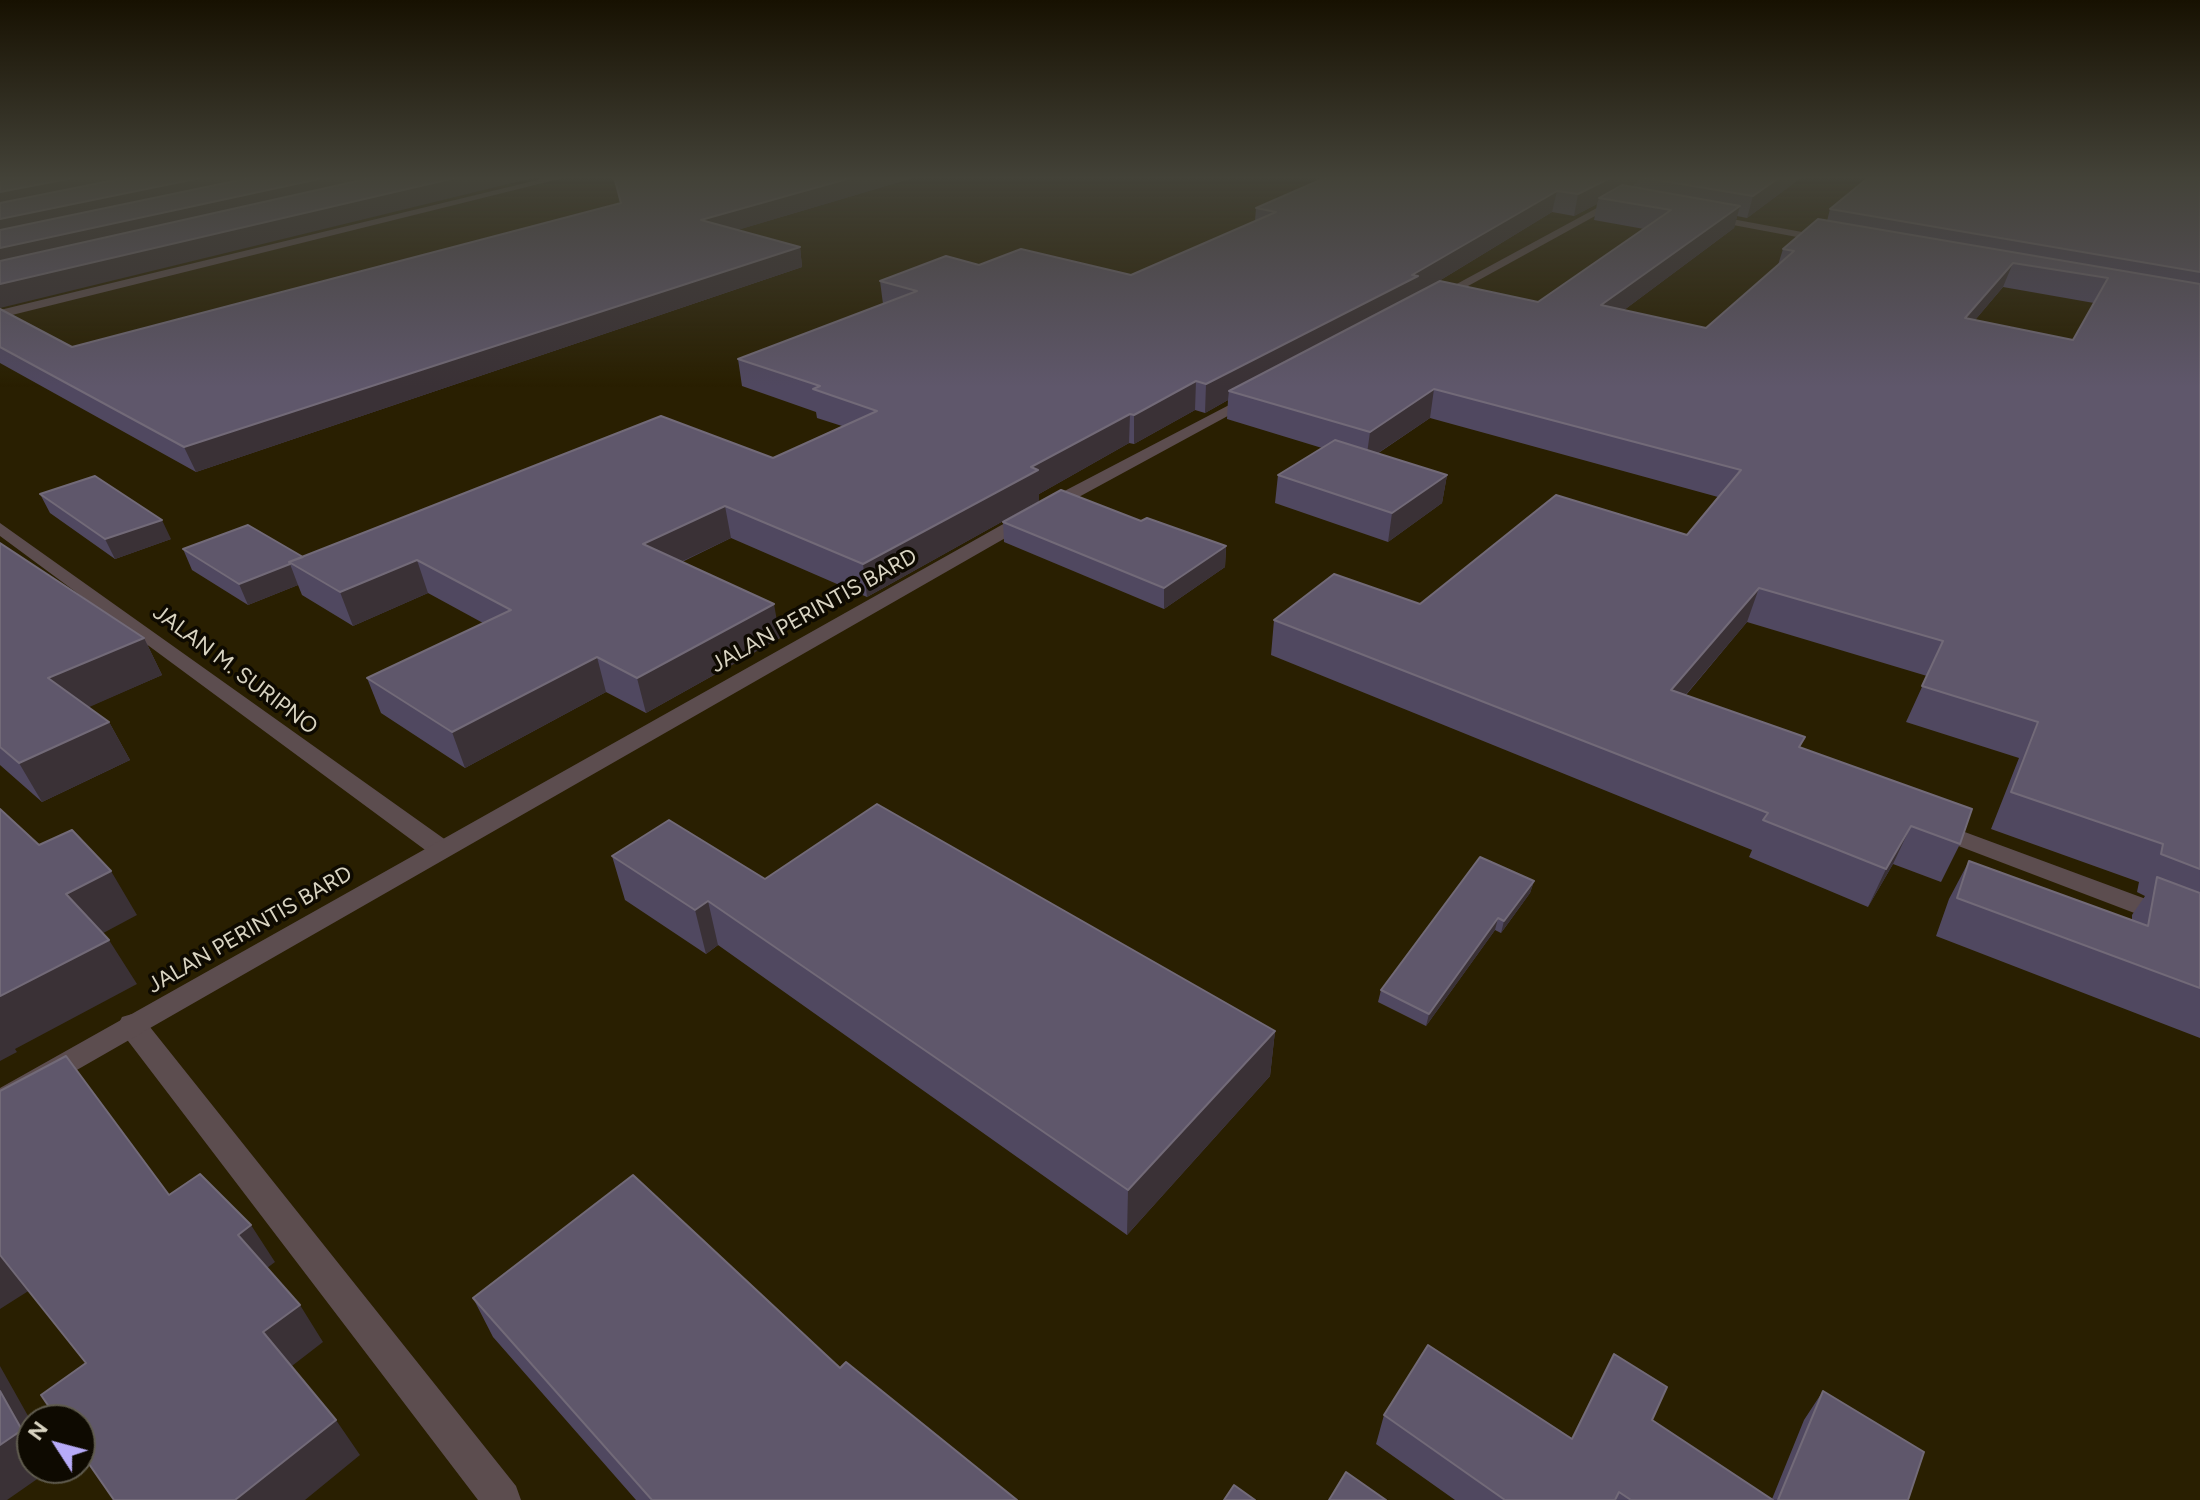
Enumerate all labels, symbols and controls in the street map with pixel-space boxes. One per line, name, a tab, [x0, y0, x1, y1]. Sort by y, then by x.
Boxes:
street label: JALAN PERINTIS BARD	[706, 543, 922, 679]
street label: JALAN M. SURIPNO	[147, 599, 323, 741]
street label: JALAN PERINTIS BARD	[143, 861, 357, 999]
north arrow	[16, 1404, 96, 1484]
text: N	[22, 1416, 54, 1446]

